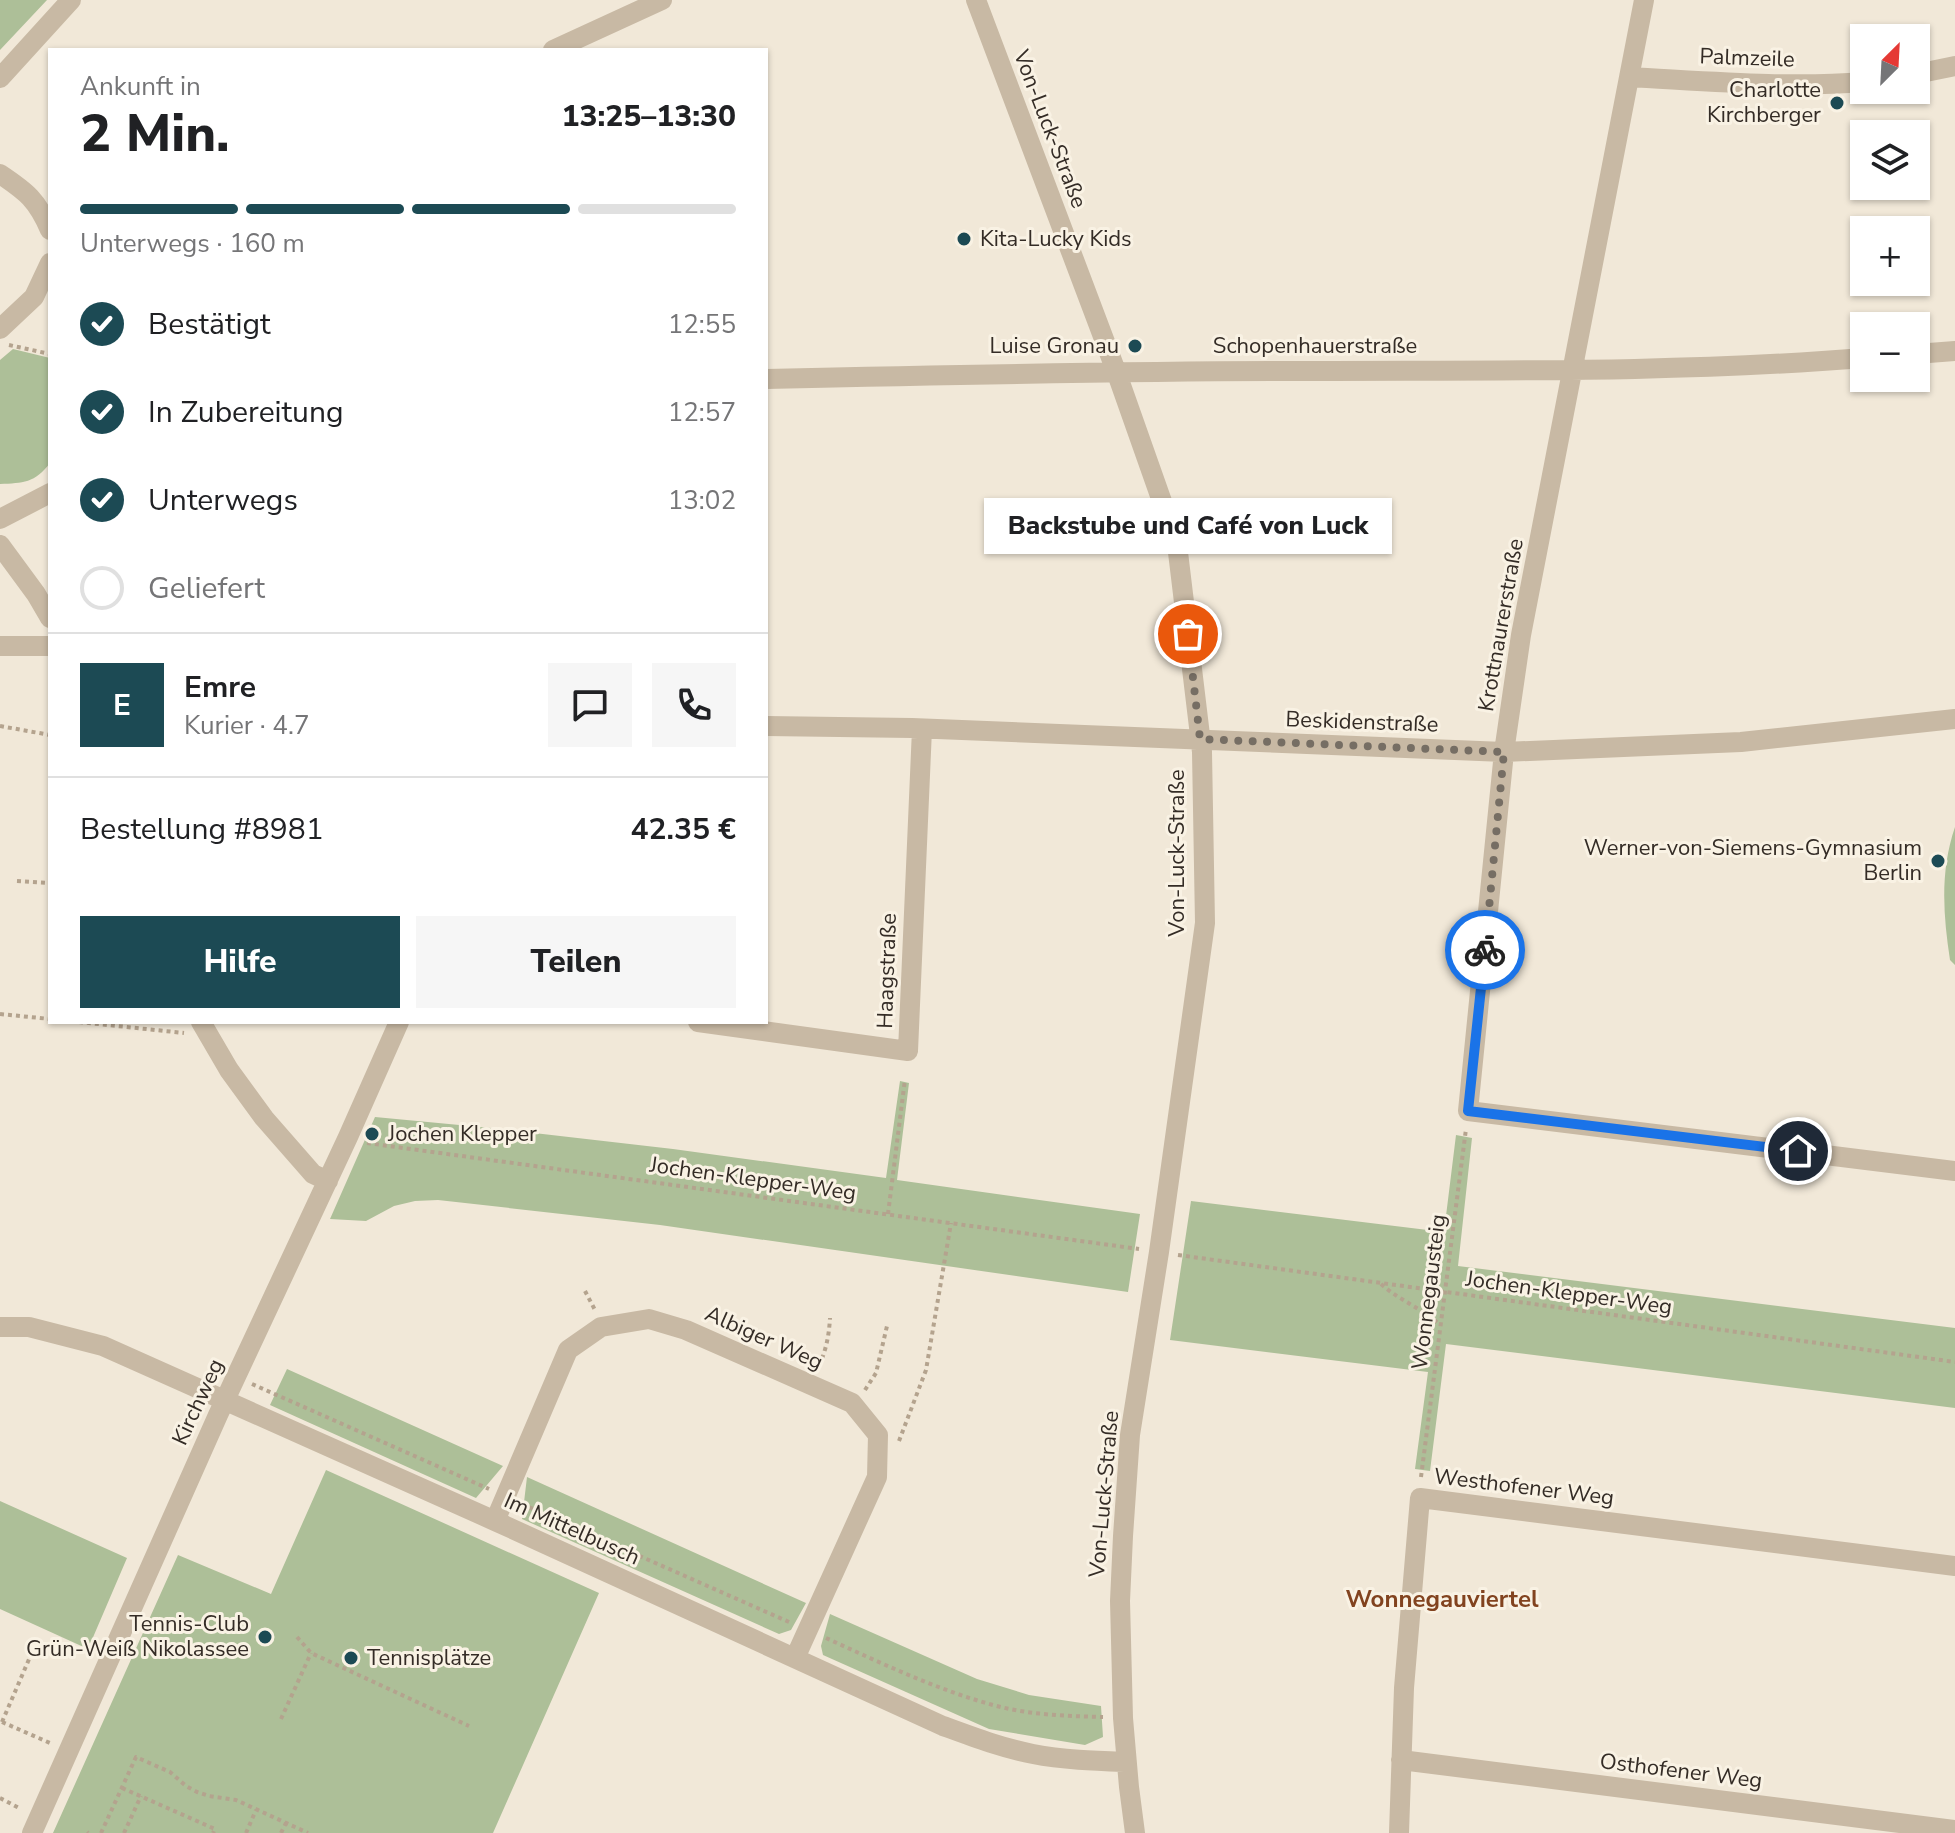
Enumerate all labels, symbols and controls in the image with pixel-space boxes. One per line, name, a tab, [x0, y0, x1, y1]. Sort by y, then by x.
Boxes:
north arrow	[1850, 24, 1930, 104]
map controls	[1850, 24, 1930, 392]
street label: Palmzeile	[1699, 41, 1795, 75]
street label: Von-Luck-Straße	[1006, 45, 1094, 212]
text: Ankunft in	[80, 69, 201, 104]
place label: Charlotte Kirchberger	[1707, 75, 1821, 130]
marker: Charlotte Kirchberger	[1828, 94, 1846, 112]
text: 13:25–13:30	[561, 96, 736, 137]
text: 2 Min.	[80, 98, 230, 169]
button: layers	[1850, 120, 1930, 200]
button: +	[1850, 216, 1930, 296]
place label: Kita-Lucky Kids	[980, 224, 1132, 254]
text: Unterwegs · 160 m	[80, 226, 305, 261]
marker: Kita-Lucky Kids	[955, 230, 973, 248]
icon: check	[80, 302, 124, 346]
text: Bestätigt	[148, 304, 270, 345]
text: 12:55	[668, 307, 736, 342]
button: −	[1850, 312, 1930, 392]
place label: Luise Gronau	[989, 331, 1119, 361]
street label: Schopenhauerstraße	[1213, 331, 1417, 361]
marker: Luise Gronau	[1126, 337, 1144, 355]
icon: check	[80, 390, 124, 434]
text: In Zubereitung	[148, 392, 344, 433]
text: 12:57	[668, 395, 736, 430]
icon: check	[80, 478, 124, 522]
text: Unterwegs	[148, 480, 298, 521]
text: 13:02	[668, 483, 736, 518]
callout: Backstube und Café von Luck	[984, 498, 1392, 554]
text: Backstube und Café von Luck	[1008, 508, 1368, 543]
street label: Krottnaurerstraße	[1471, 536, 1531, 714]
text: Geliefert	[148, 568, 265, 609]
pin	[1154, 600, 1222, 668]
icon: bag	[1166, 612, 1210, 656]
button: chat	[548, 663, 632, 747]
button: phone	[652, 663, 736, 747]
text: Emre	[184, 667, 256, 708]
text: E	[113, 685, 131, 726]
street label: Beskidenstraße	[1285, 704, 1439, 740]
text: Kurier · 4.7	[184, 708, 309, 743]
street label: Von-Luck-Straße	[1162, 769, 1192, 938]
text: Bestellung #8981	[80, 809, 324, 850]
text: 42.35 €	[630, 809, 736, 850]
place label: Werner-von-Siemens-Gymnasium Berlin	[1584, 833, 1922, 888]
marker: Werner-von-Siemens-Gymnasium Berlin	[1929, 852, 1947, 870]
courier	[1445, 910, 1525, 990]
street label: Haagstraße	[870, 913, 904, 1029]
button: Hilfe	[80, 916, 400, 1008]
button: Teilen	[416, 916, 736, 1008]
icon: bike	[1463, 928, 1507, 972]
pin	[1764, 1117, 1832, 1185]
place label: Jochen Klepper	[387, 1119, 537, 1149]
marker: Jochen Klepper	[363, 1125, 381, 1143]
icon: home	[1776, 1129, 1820, 1173]
street label: Jochen-Klepper-Weg	[647, 1150, 858, 1208]
street label: Wonnegausteig	[1405, 1212, 1453, 1372]
street label: Jochen-Klepper-Weg	[1463, 1264, 1674, 1322]
street label: Albiger Weg	[700, 1299, 828, 1377]
street label: Kirchweg	[165, 1354, 231, 1450]
street label: Von-Luck-Straße	[1082, 1409, 1126, 1580]
street label: Westhofener Weg	[1432, 1461, 1616, 1513]
street label: Im Mittelbusch	[499, 1486, 645, 1572]
district label: Wonnegauviertel	[1345, 1583, 1539, 1615]
place label: Tennis-Club Grün-Weiß Nikolassee	[26, 1609, 249, 1664]
marker: Tennis-Club Grün-Weiß Nikolassee	[256, 1628, 274, 1646]
place label: Tennisplätze	[367, 1643, 491, 1673]
marker: Tennisplätze	[342, 1649, 360, 1667]
street label: Osthofener Weg	[1598, 1746, 1764, 1796]

